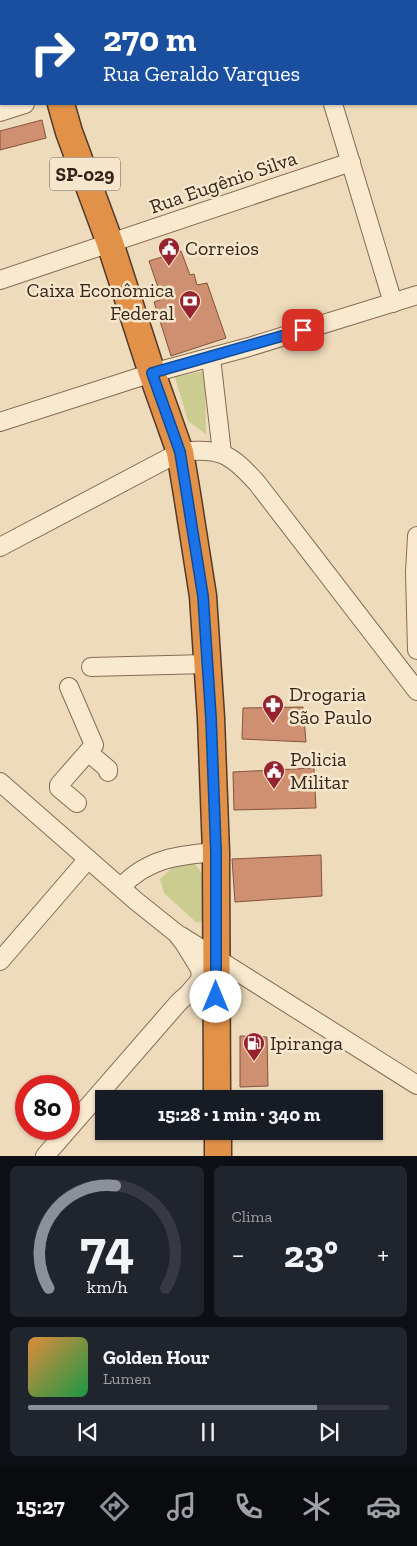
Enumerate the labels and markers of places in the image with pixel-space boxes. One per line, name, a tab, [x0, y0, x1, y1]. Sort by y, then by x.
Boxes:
public building icon: Correios	[157, 236, 181, 267]
place label: Correios	[185, 236, 259, 260]
place label: Caixa Econômica Federal	[27, 278, 174, 325]
bank icon: Caixa Econômica Federal	[178, 289, 202, 320]
pin	[282, 309, 324, 351]
place label: Drogaria São Paulo	[289, 682, 372, 729]
pharmacy icon: Drogaria São Paulo	[261, 693, 285, 724]
place label: Policia Militar	[290, 747, 350, 794]
public building icon: Policia Militar	[262, 759, 286, 790]
fuel station icon: Ipiranga	[242, 1031, 266, 1062]
place label: Ipiranga	[270, 1031, 343, 1055]

